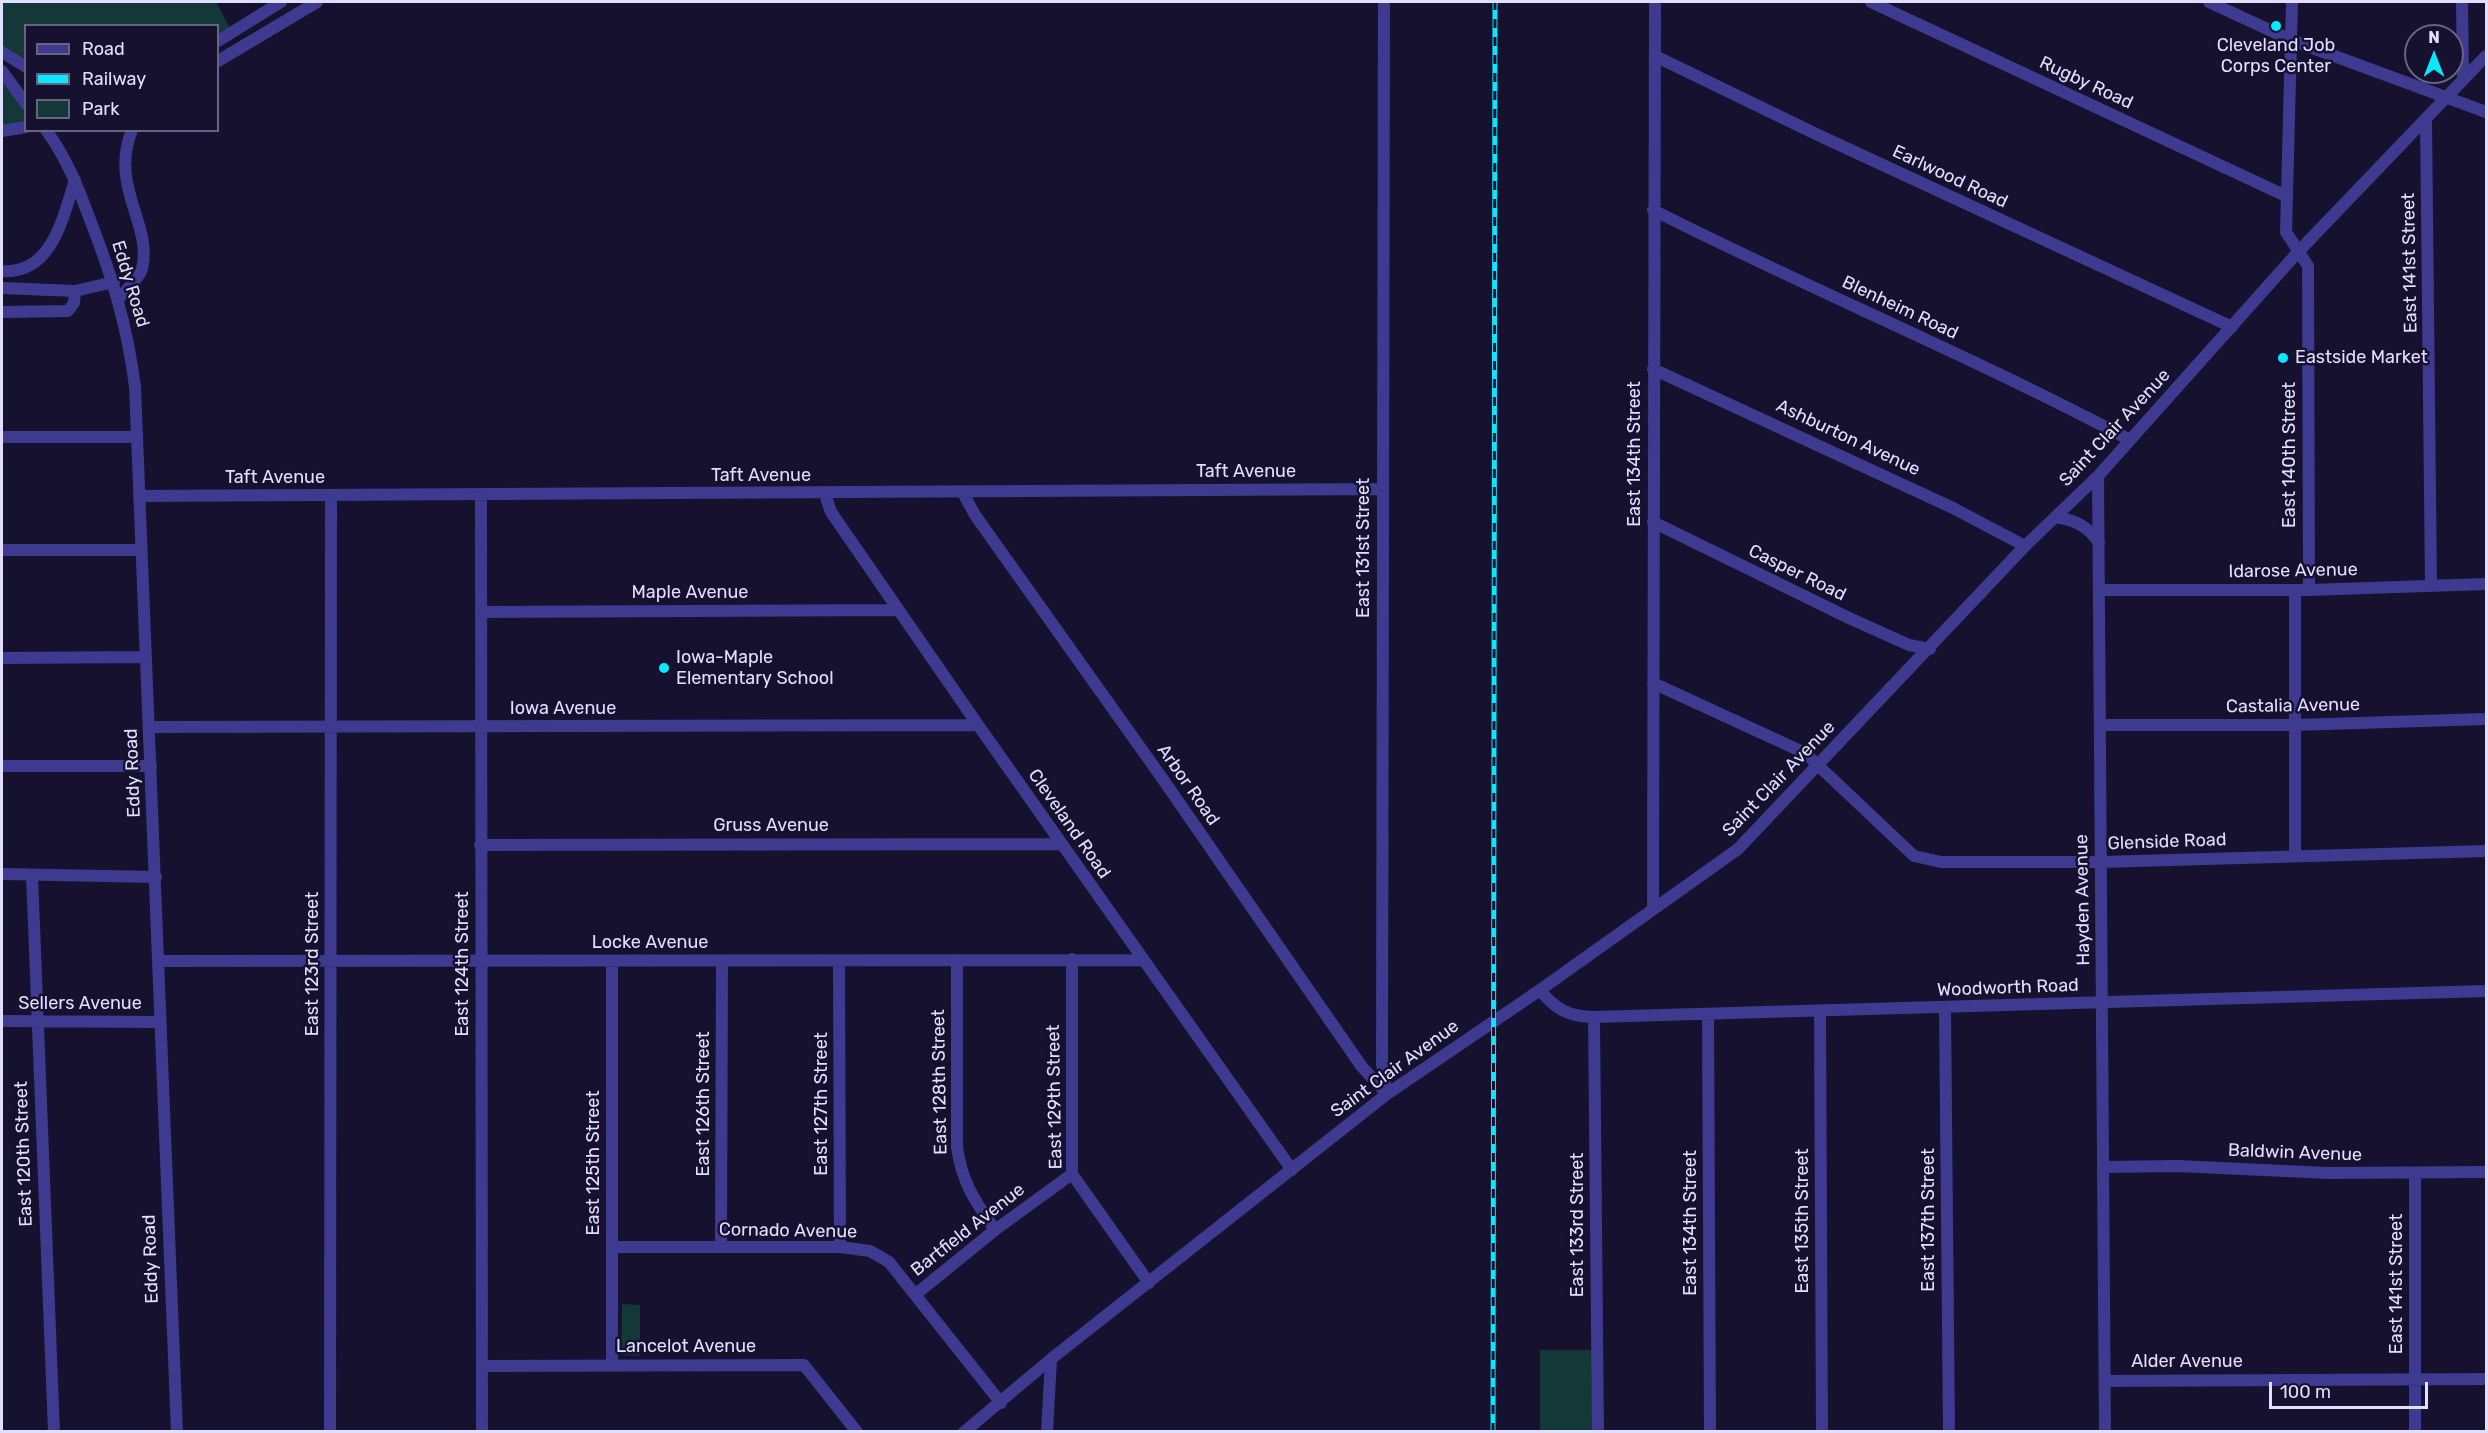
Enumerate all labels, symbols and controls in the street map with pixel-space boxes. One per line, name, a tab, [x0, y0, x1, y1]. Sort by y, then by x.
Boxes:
marker: Cleveland Job Corps Center	[2269, 19, 2283, 33]
legend	[24, 24, 219, 132]
north arrow	[2404, 24, 2464, 84]
text: N	[2428, 28, 2440, 47]
place label: Cleveland Job Corps Center	[2217, 35, 2335, 78]
text: Road	[82, 38, 125, 60]
street label: Rugby Road	[2036, 52, 2136, 114]
text: Railway	[82, 68, 146, 90]
text: Park	[82, 98, 119, 120]
street label: Earlwood Road	[1889, 141, 2011, 213]
street label: East 141st Street	[2398, 193, 2422, 333]
street label: Eddy Road	[107, 238, 153, 330]
street label: Blenheim Road	[1838, 272, 1962, 344]
place label: Eastside Market	[2295, 347, 2428, 369]
marker: Eastside Market	[2276, 351, 2290, 365]
street label: Saint Clair Avenue	[2055, 365, 2175, 491]
street label: East 134th Street	[1624, 381, 1646, 527]
street label: East 140th Street	[2279, 382, 2301, 528]
street label: Ashburton Avenue	[1773, 395, 1923, 481]
street label: Taft Avenue	[1196, 461, 1296, 483]
street label: Taft Avenue	[711, 465, 811, 487]
street label: Taft Avenue	[225, 467, 325, 489]
street label: East 131st Street	[1353, 478, 1375, 618]
street label: Casper Road	[1745, 540, 1849, 606]
street label: Idarose Avenue	[2228, 559, 2358, 583]
street label: Maple Avenue	[632, 582, 748, 604]
place label: Iowa-Maple Elementary School	[676, 647, 834, 690]
marker: Iowa-Maple Elementary School	[657, 661, 671, 675]
street label: Castalia Avenue	[2226, 694, 2360, 718]
street label: Iowa Avenue	[510, 698, 616, 720]
street label: Saint Clair Avenue	[1718, 717, 1840, 841]
street label: Eddy Road	[121, 728, 145, 818]
street label: Arbor Road	[1152, 740, 1224, 830]
street label: Cleveland Road	[1023, 765, 1115, 883]
street label: Gruss Avenue	[713, 815, 829, 837]
street label: Glenside Road	[2107, 829, 2227, 855]
street label: Hayden Avenue	[2071, 834, 2095, 966]
street label: East 124th Street	[452, 891, 474, 1037]
street label: East 123rd Street	[302, 892, 324, 1036]
street label: Locke Avenue	[592, 932, 708, 954]
street label: Woodworth Road	[1937, 975, 2079, 1001]
street label: Sellers Avenue	[18, 993, 142, 1015]
street label: East 128th Street	[928, 1009, 952, 1155]
street label: Saint Clair Avenue	[1327, 1015, 1463, 1123]
street label: East 129th Street	[1043, 1024, 1067, 1170]
street label: East 126th Street	[693, 1031, 715, 1177]
street label: East 127th Street	[811, 1032, 833, 1176]
street label: East 120th Street	[11, 1081, 37, 1227]
street label: East 125th Street	[583, 1091, 605, 1235]
street label: Baldwin Avenue	[2228, 1140, 2362, 1166]
street label: East 135th Street	[1792, 1148, 1814, 1294]
street label: East 137th Street	[1918, 1148, 1940, 1292]
street label: East 134th Street	[1680, 1150, 1702, 1296]
street label: East 133rd Street	[1567, 1153, 1589, 1297]
street label: Bartfield Avenue	[907, 1179, 1029, 1281]
street label: Eddy Road	[139, 1214, 163, 1304]
street label: East 141st Street	[2386, 1214, 2408, 1354]
street label: Cornado Avenue	[719, 1219, 857, 1243]
street label: Lancelot Avenue	[616, 1336, 756, 1358]
street label: Alder Avenue	[2131, 1351, 2243, 1373]
scale bar	[2272, 1370, 2431, 1408]
text: 100 m	[2280, 1381, 2331, 1403]

